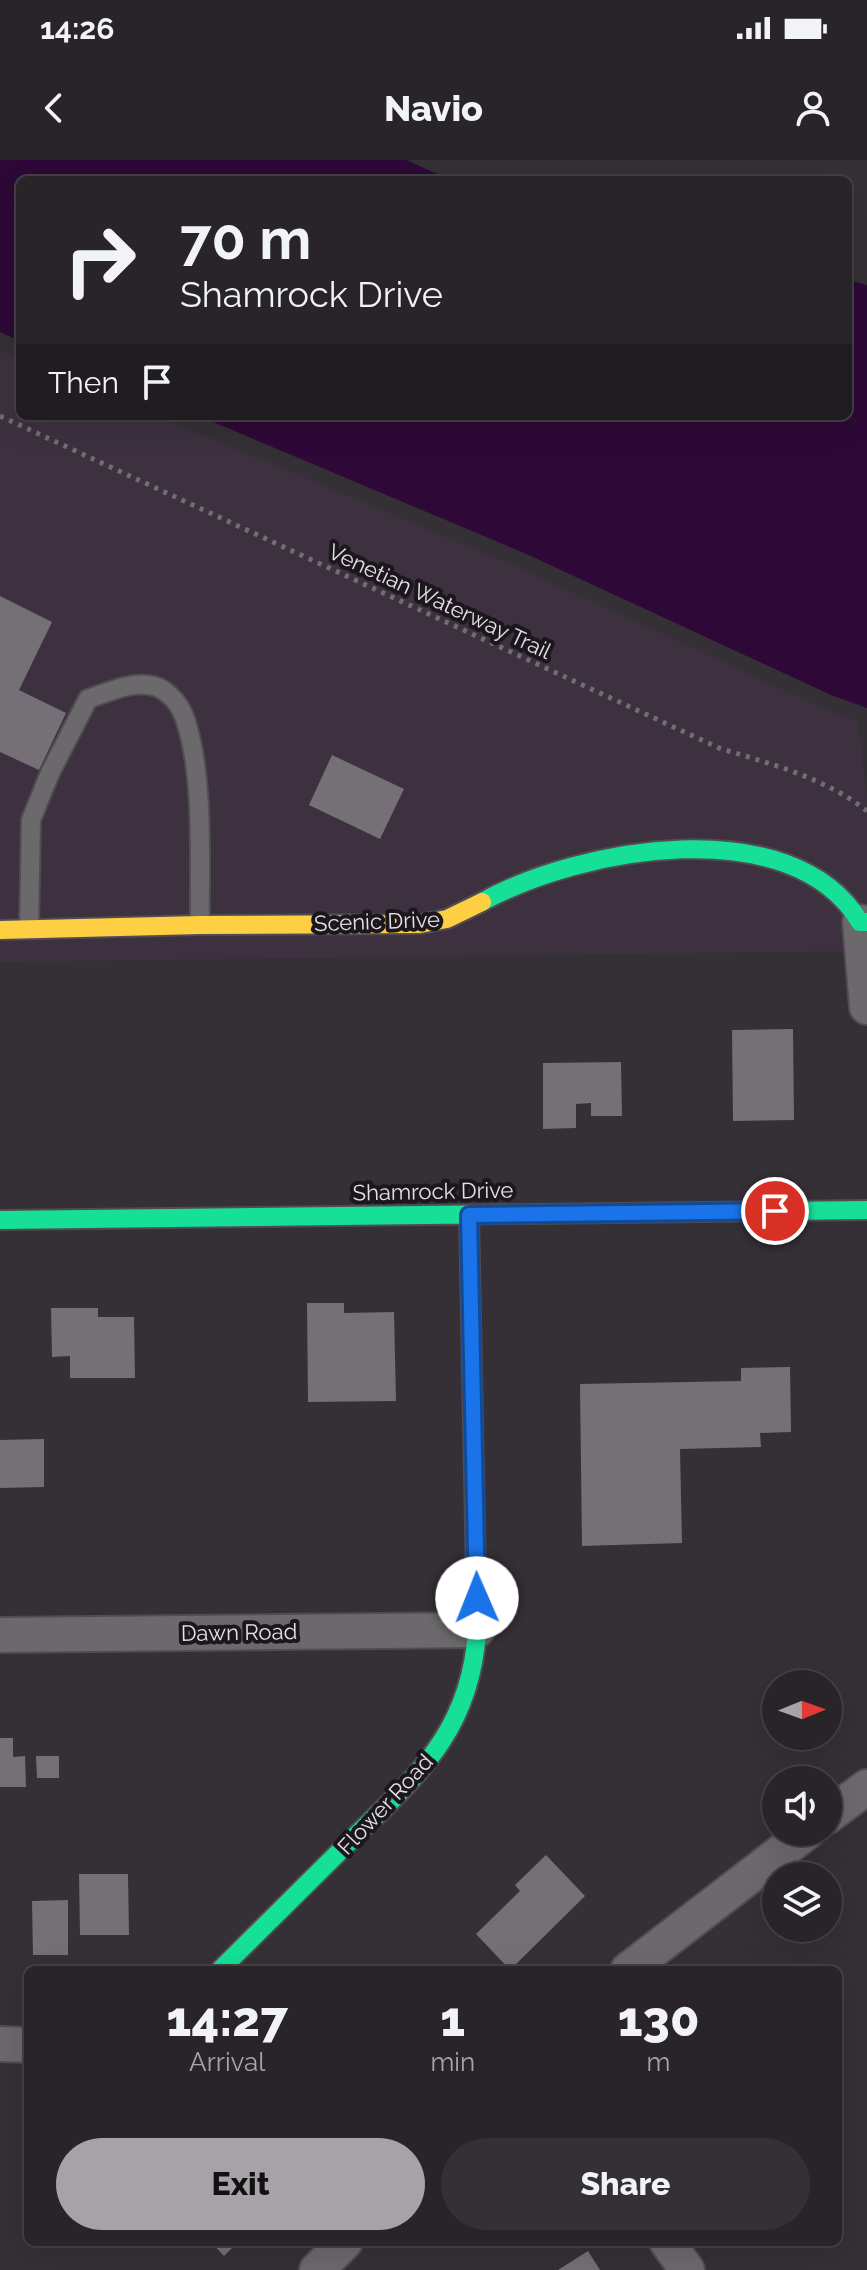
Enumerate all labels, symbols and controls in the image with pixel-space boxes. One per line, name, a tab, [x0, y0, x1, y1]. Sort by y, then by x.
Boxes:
text: 14:26	[40, 11, 115, 46]
icon: back	[32, 86, 76, 130]
icon: person	[791, 86, 835, 130]
text: Navio	[384, 87, 483, 129]
text: 70 m	[180, 206, 311, 272]
icon: right	[48, 208, 152, 312]
text: Shamrock Drive	[180, 273, 443, 315]
icon: arrive	[135, 360, 179, 404]
text: Then	[48, 365, 119, 400]
street label: Venetian Waterway Trail	[324, 538, 556, 664]
street label: Scenic Drive	[314, 906, 441, 936]
street label: Shamrock Drive	[352, 1177, 514, 1205]
pin	[741, 1177, 809, 1245]
icon: arrive	[753, 1189, 797, 1233]
position arrow	[435, 1556, 519, 1640]
street label: Dawn Road	[181, 1618, 297, 1646]
north arrow	[762, 1670, 842, 1750]
map controls	[762, 1670, 842, 1942]
street label: Flower Road	[332, 1748, 438, 1860]
button: sound	[762, 1766, 842, 1846]
button: layers	[762, 1862, 842, 1942]
text: 14:27	[167, 1991, 288, 2047]
text: 1	[440, 1991, 465, 2047]
text: 130	[618, 1991, 699, 2047]
text: Arrival	[189, 2047, 265, 2077]
text: min	[430, 2047, 475, 2077]
text: m	[647, 2047, 671, 2077]
button: Exit	[56, 2138, 425, 2230]
button: Share	[441, 2138, 810, 2230]

